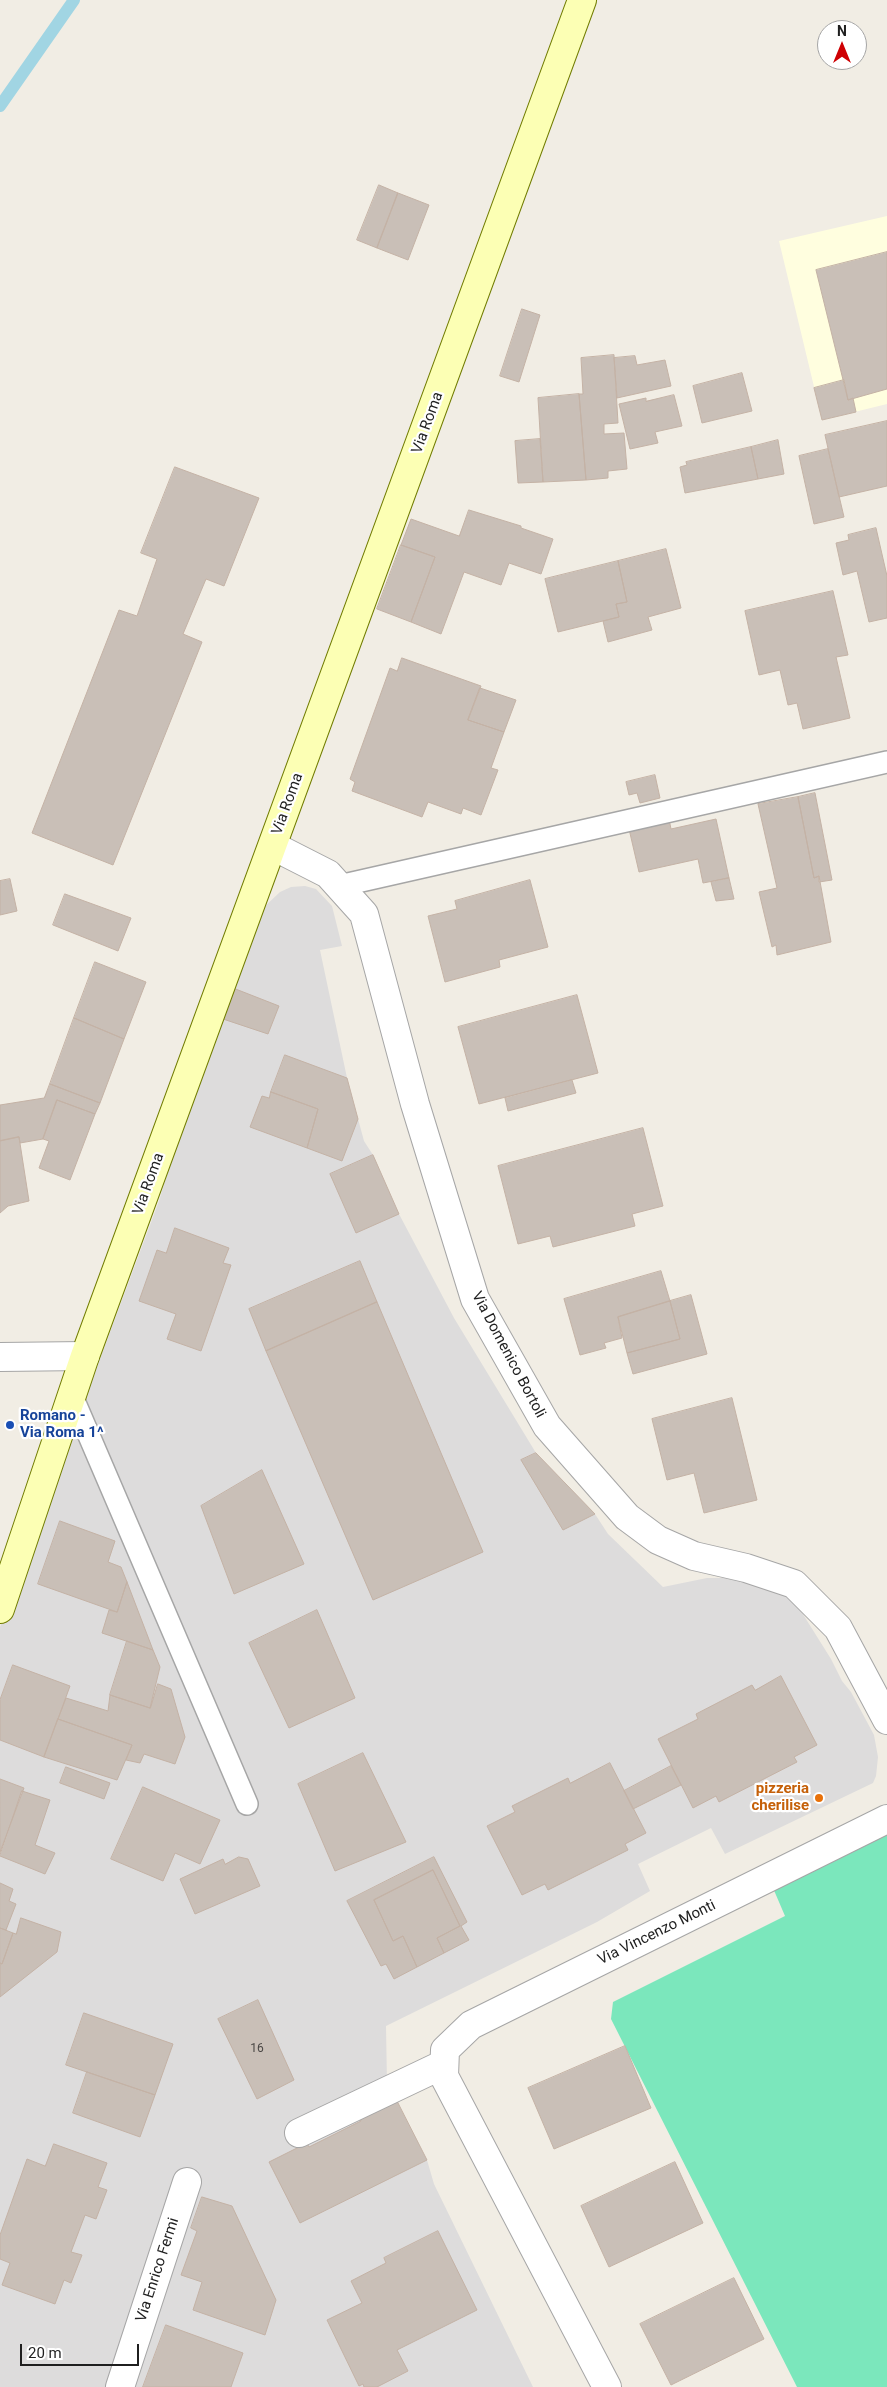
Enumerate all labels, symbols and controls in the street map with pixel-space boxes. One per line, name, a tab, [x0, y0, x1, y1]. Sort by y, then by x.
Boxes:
north arrow	[817, 20, 867, 70]
text: N	[837, 23, 847, 39]
street label: Via Roma	[409, 390, 447, 456]
street label: Via Roma	[269, 771, 307, 837]
street label: Via Roma	[130, 1151, 168, 1217]
street label: Via Domenico Bortoli	[467, 1289, 549, 1421]
place label: Romano - Via Roma 1^	[20, 1407, 104, 1442]
marker: Romano - Via Roma 1^	[4, 1419, 16, 1431]
place label: pizzeria cherilise	[751, 1780, 809, 1815]
marker: pizzeria cherilise	[813, 1792, 825, 1804]
street label: Via Vincenzo Monti	[595, 1897, 719, 1969]
house number: 16	[250, 2042, 264, 2056]
street label: Via Enrico Fermi	[133, 2216, 183, 2324]
scale bar	[22, 2334, 141, 2366]
text: 20 m	[28, 2344, 62, 2362]

